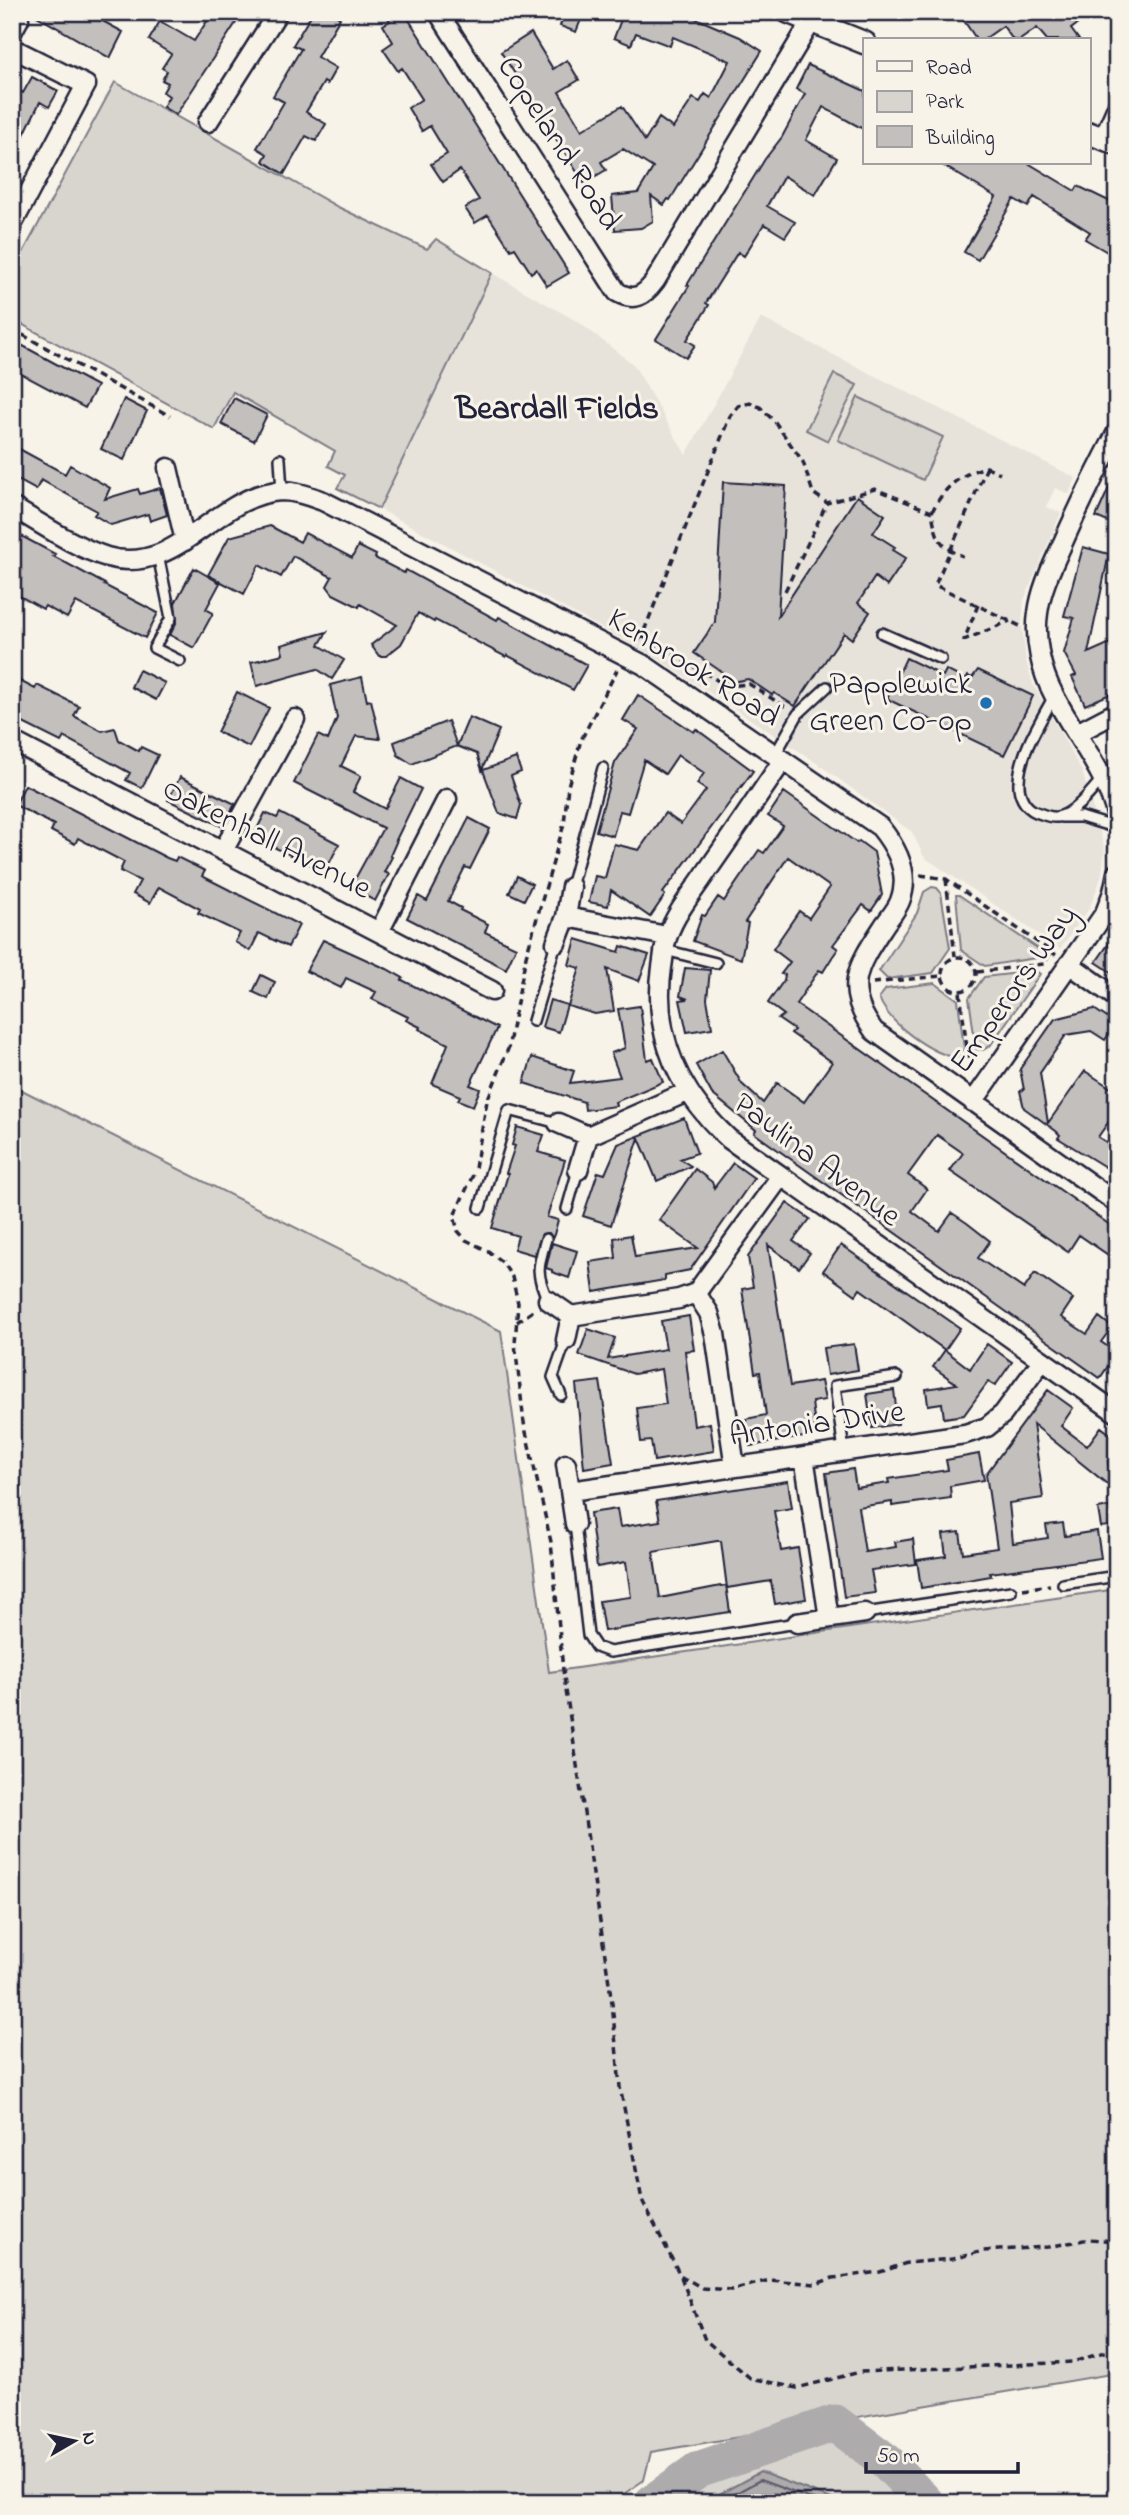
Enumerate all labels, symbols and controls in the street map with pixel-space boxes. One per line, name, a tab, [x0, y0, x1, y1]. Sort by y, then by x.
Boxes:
legend	[863, 38, 1090, 164]
street label: Copeland Road	[484, 47, 632, 241]
text: Road	[926, 54, 972, 84]
text: Park	[926, 88, 965, 118]
text: Building	[925, 124, 995, 156]
district label: Beardall Fields	[453, 386, 659, 434]
street label: Kenbrook Road	[597, 597, 789, 741]
place label: Papplewick Green Co-op	[809, 662, 973, 746]
marker: Papplewick Green Co-op	[978, 695, 994, 711]
street label: Oakenhall Avenue	[153, 767, 379, 913]
street label: Emperors Way	[939, 896, 1091, 1084]
street label: Paulina Avenue	[722, 1082, 911, 1240]
street label: Antonia Drive	[726, 1389, 908, 1461]
north arrow	[38, 2406, 108, 2476]
text: N	[74, 2430, 103, 2447]
scale bar	[866, 2431, 1019, 2475]
text: 50 m	[877, 2442, 920, 2472]

